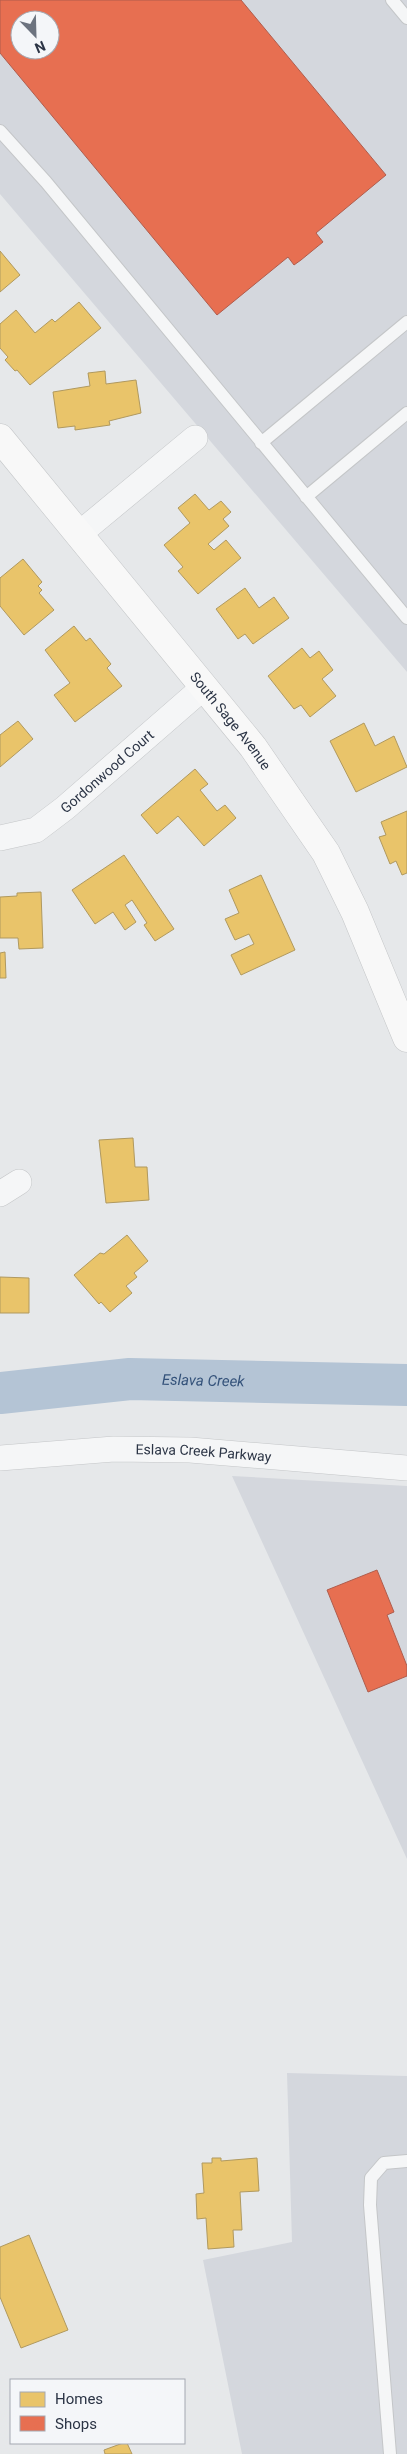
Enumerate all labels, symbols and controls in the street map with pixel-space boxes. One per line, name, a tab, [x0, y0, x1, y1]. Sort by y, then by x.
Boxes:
north arrow	[10, 10, 60, 60]
text: N	[32, 38, 48, 56]
street label: South Sage Avenue	[187, 669, 274, 773]
street label: Gordonwood Court	[57, 726, 157, 816]
water label: Eslava Creek	[162, 1371, 245, 1390]
street label: Eslava Creek Parkway	[136, 1441, 272, 1465]
legend	[10, 2379, 185, 2444]
text: Homes	[55, 2390, 103, 2408]
text: Shops	[55, 2415, 97, 2433]

